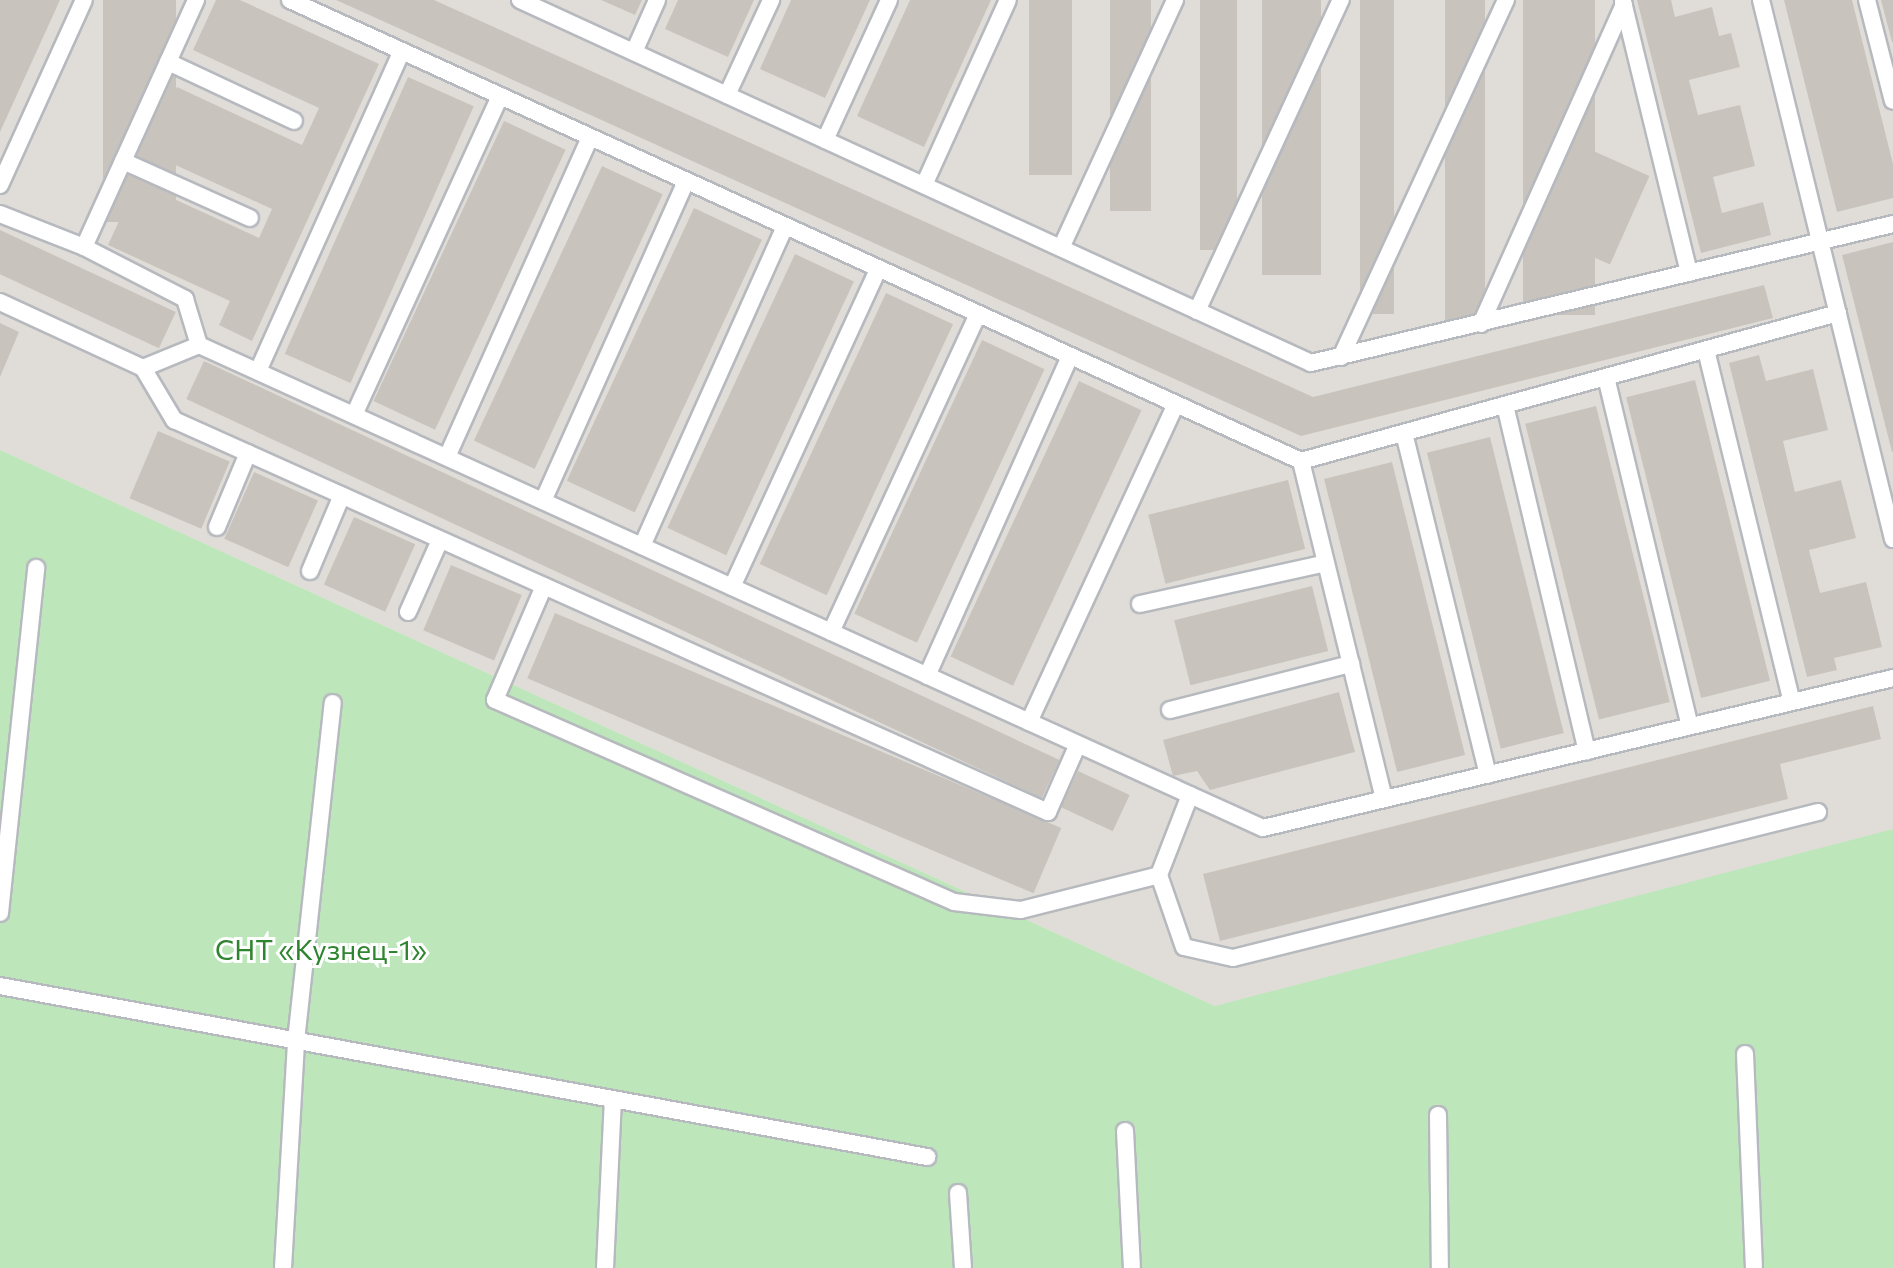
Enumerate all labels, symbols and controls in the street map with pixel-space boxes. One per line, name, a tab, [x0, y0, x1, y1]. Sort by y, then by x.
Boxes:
park label: СНТ «Кузнец-1»	[215, 932, 427, 966]

